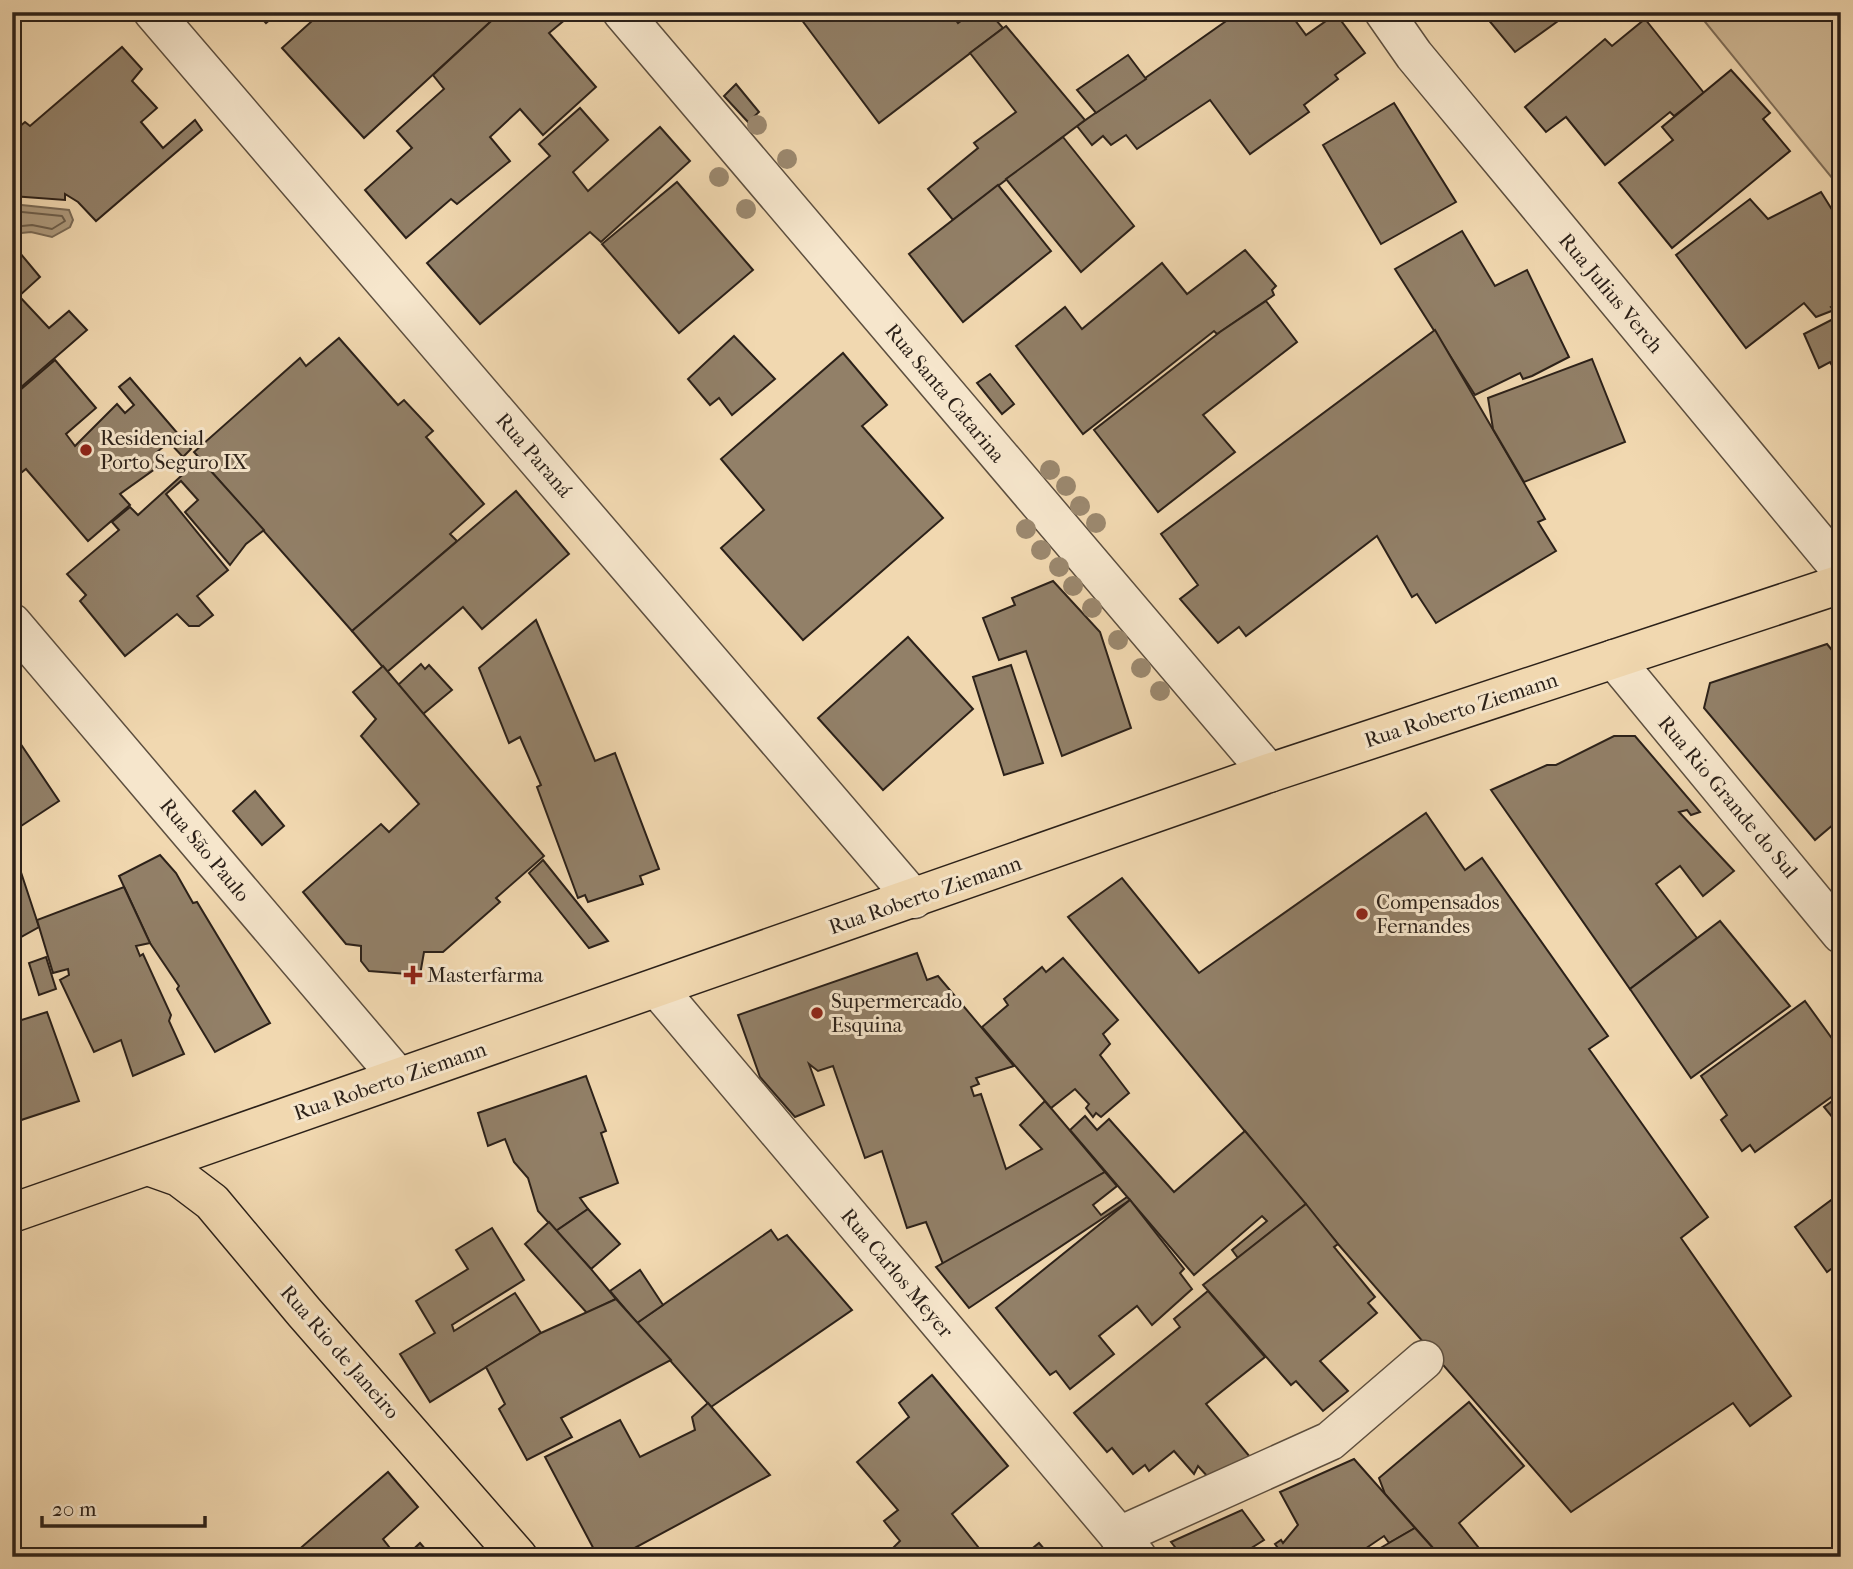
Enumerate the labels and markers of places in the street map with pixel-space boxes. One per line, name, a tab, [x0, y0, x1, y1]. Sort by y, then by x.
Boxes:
place label: Residencial Porto Seguro IX	[100, 426, 248, 474]
marker: Residencial Porto Seguro IX	[78, 442, 94, 458]
place label: Compensados Fernandes	[1376, 890, 1500, 938]
marker: Compensados Fernandes	[1354, 906, 1370, 922]
place label: Masterfarma	[427, 963, 544, 987]
marker: Masterfarma	[405, 967, 421, 983]
place label: Supermercado Esquina	[831, 989, 962, 1037]
marker: Supermercado Esquina	[809, 1005, 825, 1021]

